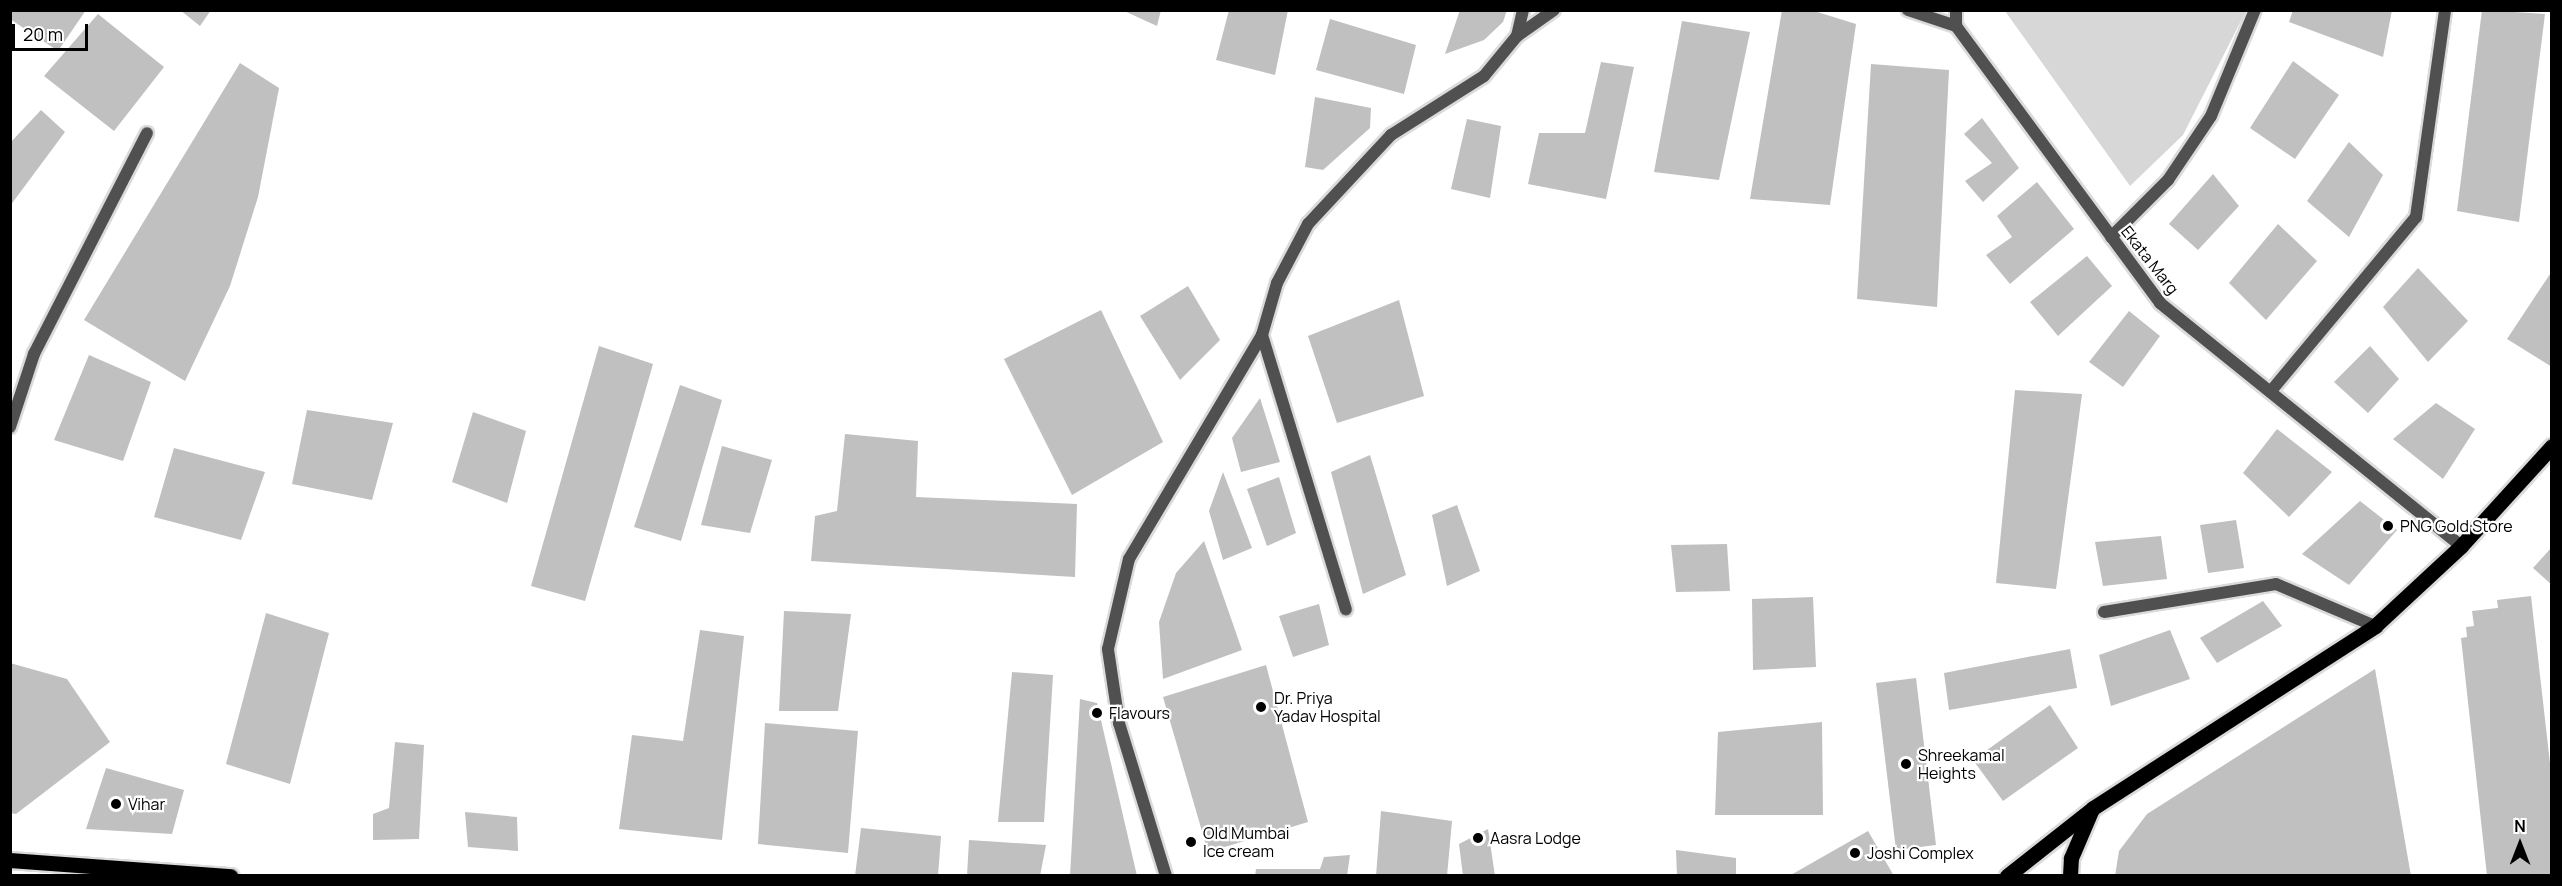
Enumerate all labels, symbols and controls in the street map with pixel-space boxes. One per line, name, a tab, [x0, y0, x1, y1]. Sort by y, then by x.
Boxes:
scale bar	[15, 12, 92, 50]
text: 20 m	[23, 22, 63, 46]
street label: Ekata Marg	[2117, 222, 2183, 298]
place label: PNG Gold Store	[2400, 516, 2513, 536]
marker: PNG Gold Store	[2381, 519, 2395, 533]
place label: Dr. Priya Yadav Hospital	[1274, 688, 1381, 726]
marker: Dr. Priya Yadav Hospital	[1252, 698, 1270, 716]
place label: Flavours	[1109, 703, 1170, 723]
marker: Flavours	[1090, 706, 1104, 720]
place label: Shreekamal Heights	[1918, 745, 2005, 783]
marker: Shreekamal Heights	[1899, 757, 1913, 771]
place label: Vihar	[128, 794, 165, 814]
marker: Vihar	[109, 797, 123, 811]
north arrow	[2490, 814, 2550, 874]
text: N	[2514, 815, 2526, 837]
place label: Old Mumbai Ice cream	[1203, 823, 1290, 861]
place label: Aasra Lodge	[1490, 828, 1581, 848]
marker: Aasra Lodge	[1471, 831, 1485, 845]
marker: Old Mumbai Ice cream	[1184, 835, 1198, 849]
place label: Joshi Complex	[1867, 843, 1974, 863]
marker: Joshi Complex	[1848, 846, 1862, 860]

